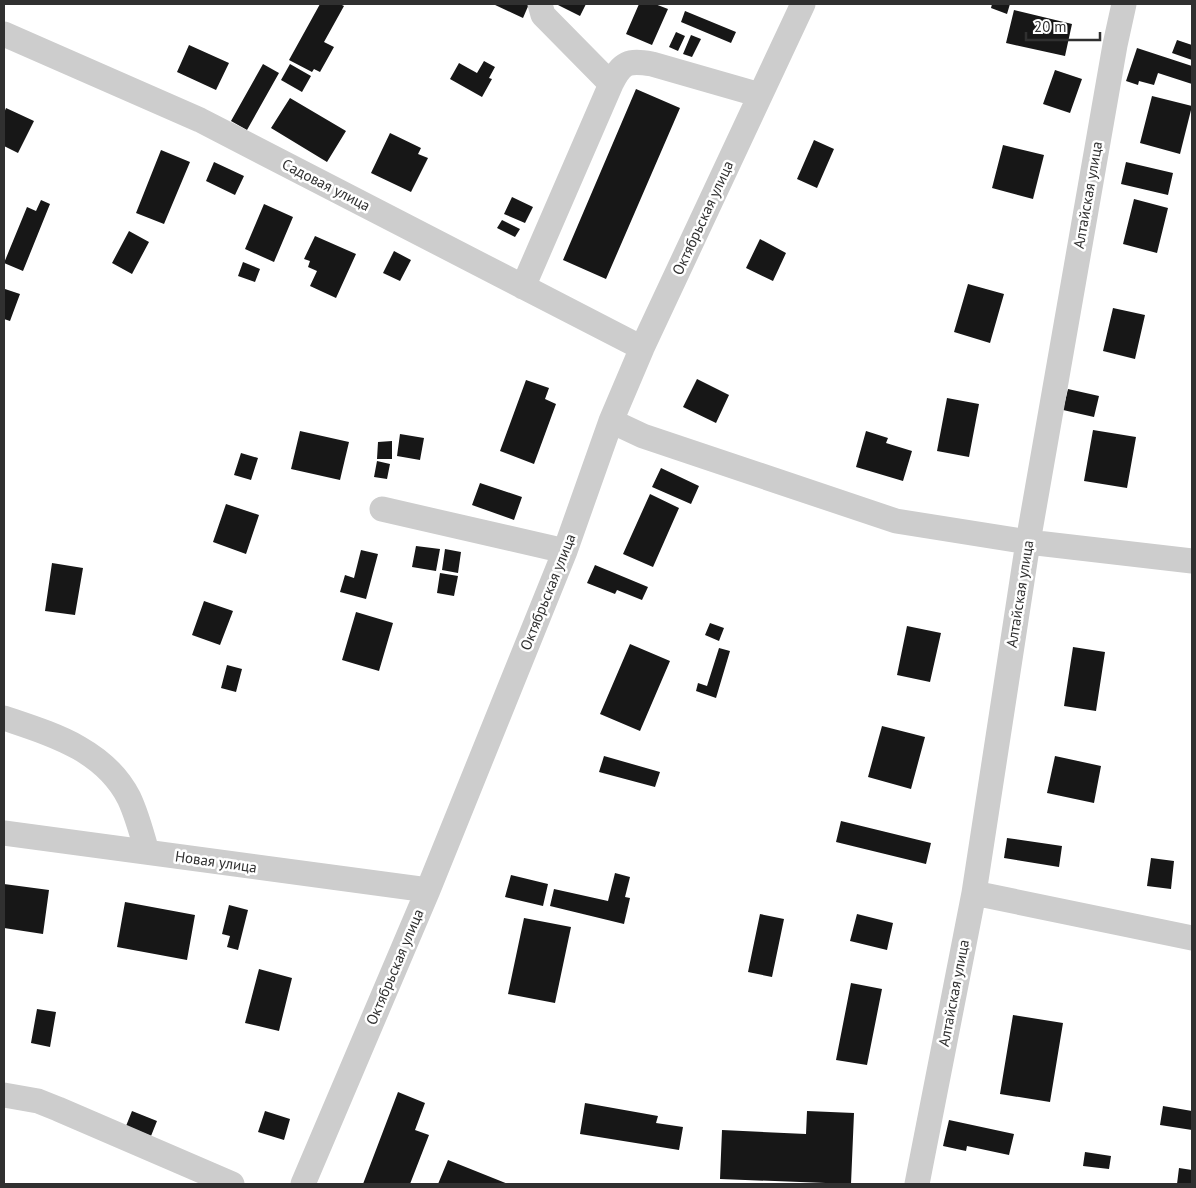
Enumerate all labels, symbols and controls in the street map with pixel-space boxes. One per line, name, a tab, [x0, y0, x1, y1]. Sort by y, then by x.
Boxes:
scale bar	[1026, 10, 1100, 42]
text: 20 m	[1034, 17, 1067, 36]
street label: Алтайская улица	[1069, 140, 1106, 250]
street label: Садовая улица	[279, 154, 373, 215]
street label: Октябрьская улица	[668, 158, 737, 278]
street label: Октябрьская улица	[515, 531, 580, 653]
street label: Алтайская улица	[1002, 539, 1037, 649]
street label: Новая улица	[174, 846, 258, 877]
street label: Октябрьская улица	[362, 906, 428, 1028]
street label: Алтайская улица	[934, 938, 973, 1048]

